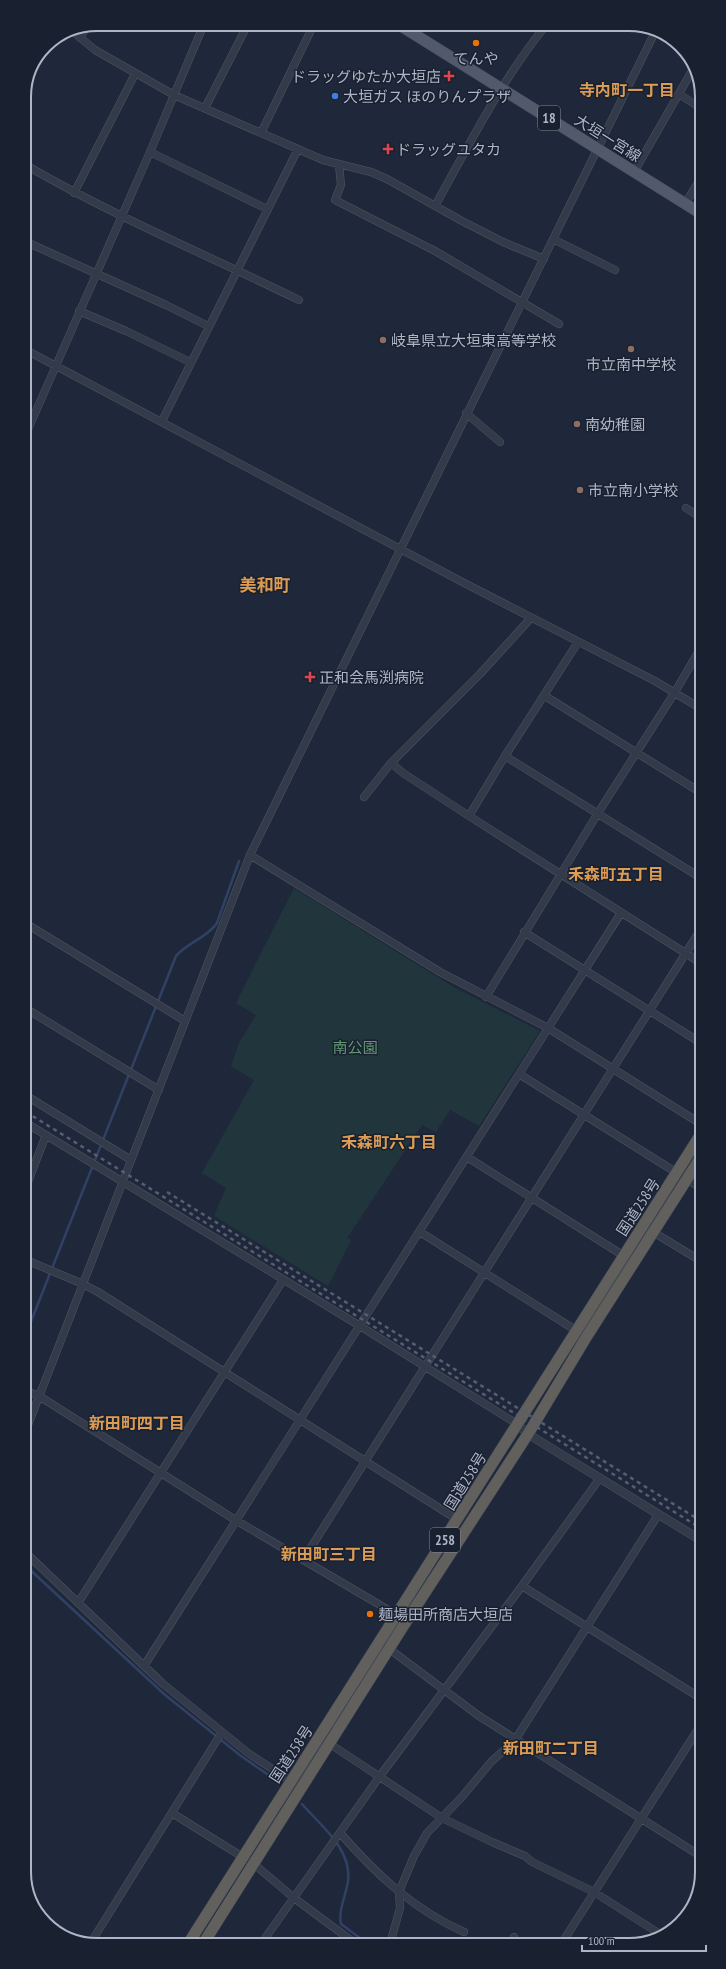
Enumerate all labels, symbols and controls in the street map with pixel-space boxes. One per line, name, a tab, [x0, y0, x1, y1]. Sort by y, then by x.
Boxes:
marker: てんや	[471, 38, 481, 48]
place label: てんや	[453, 49, 499, 68]
place label: ドラッグゆたか大垣店	[291, 67, 441, 86]
marker: ドラッグゆたか大垣店	[444, 71, 454, 81]
district label: 寺内町一丁目	[579, 80, 675, 100]
place label: 大垣ガス ほのりんプラザ	[343, 87, 511, 106]
marker: 大垣ガス ほのりんプラザ	[330, 91, 340, 101]
road number: 18	[538, 106, 560, 130]
street label: 大垣一宮線	[571, 110, 645, 166]
place label: ドラッグユタカ	[396, 140, 501, 159]
marker: ドラッグユタカ	[383, 144, 393, 154]
place label: 岐阜県立大垣東高等学校	[391, 331, 556, 350]
marker: 岐阜県立大垣東高等学校	[378, 335, 388, 345]
marker: 市立南中学校	[626, 344, 636, 354]
place label: 市立南中学校	[586, 355, 676, 374]
place label: 南幼稚園	[585, 415, 645, 434]
marker: 南幼稚園	[572, 419, 582, 429]
place label: 市立南小学校	[588, 481, 678, 500]
marker: 市立南小学校	[575, 485, 585, 495]
district label: 美和町	[240, 574, 291, 596]
place label: 正和会馬渕病院	[319, 668, 424, 687]
marker: 正和会馬渕病院	[304, 671, 316, 683]
district label: 禾森町五丁目	[568, 864, 664, 884]
park label: 南公園	[332, 1038, 378, 1057]
district label: 禾森町六丁目	[341, 1132, 437, 1152]
street label: 国道258号	[612, 1174, 664, 1240]
district label: 新田町四丁目	[89, 1413, 185, 1433]
street label: 国道258号	[440, 1448, 490, 1514]
road number: 258	[430, 1528, 460, 1552]
district label: 新田町三丁目	[281, 1544, 377, 1564]
place label: 麺場田所商店大垣店	[378, 1605, 513, 1624]
marker: 麺場田所商店大垣店	[365, 1609, 375, 1619]
street label: 国道258号	[265, 1721, 317, 1787]
district label: 新田町二丁目	[503, 1738, 599, 1758]
scale bar	[582, 1927, 706, 1953]
text: 100 m	[588, 1933, 615, 1948]

